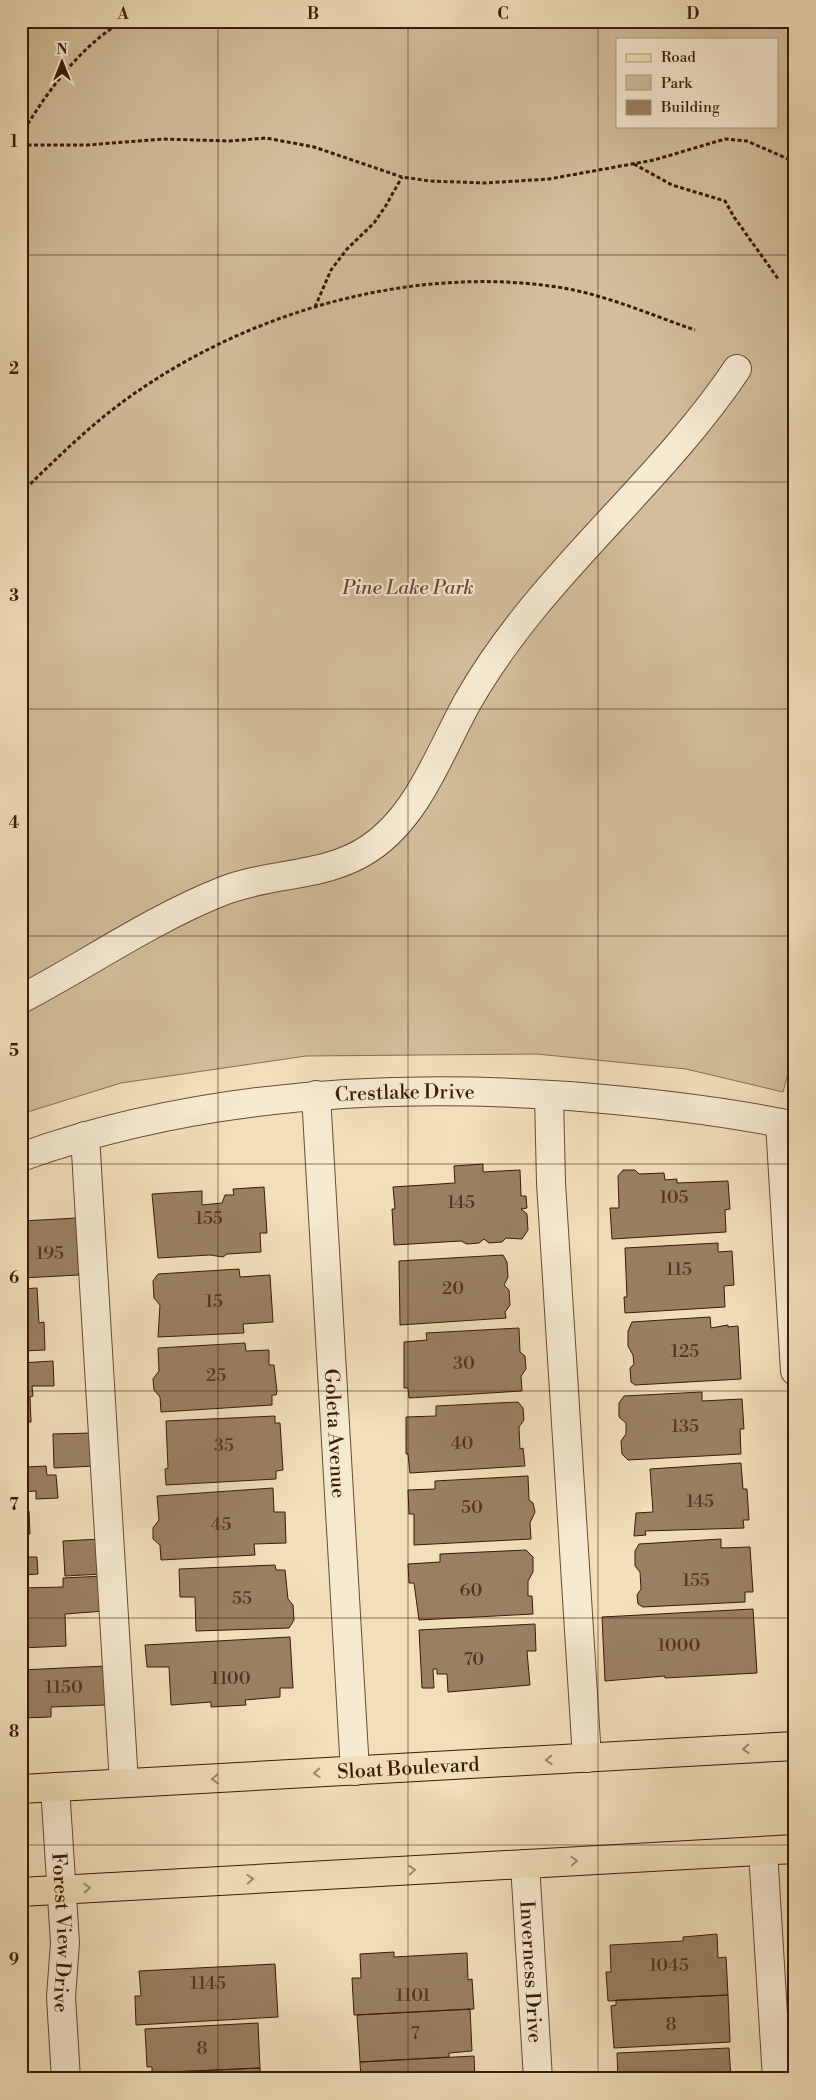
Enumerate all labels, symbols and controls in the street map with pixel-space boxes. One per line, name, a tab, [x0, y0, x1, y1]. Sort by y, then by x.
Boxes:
text: A	[116, 4, 129, 24]
text: B	[307, 4, 319, 24]
text: C	[497, 4, 509, 24]
text: D	[687, 4, 700, 24]
north arrow	[38, 38, 88, 88]
legend	[616, 38, 778, 128]
text: N	[56, 41, 68, 59]
text: Road	[661, 48, 696, 67]
text: Park	[661, 74, 693, 93]
text: Building	[660, 98, 720, 117]
text: 1	[10, 132, 18, 152]
text: 2	[9, 359, 19, 379]
park label: Pine Lake Park	[341, 576, 474, 601]
text: 3	[9, 586, 19, 606]
text: 4	[9, 813, 20, 833]
text: 5	[9, 1041, 19, 1061]
street label: Crestlake Drive	[334, 1080, 475, 1108]
house number: 105	[659, 1186, 689, 1209]
house number: 145	[447, 1191, 475, 1214]
house number: 155	[195, 1207, 223, 1230]
house number: 195	[36, 1242, 64, 1265]
house number: 115	[666, 1258, 692, 1281]
text: 6	[9, 1268, 19, 1288]
house number: 20	[442, 1277, 464, 1300]
house number: 15	[205, 1290, 223, 1313]
house number: 125	[671, 1340, 699, 1363]
house number: 30	[453, 1352, 475, 1375]
house number: 25	[206, 1364, 226, 1387]
street label: Goleta Avenue	[318, 1368, 350, 1499]
house number: 135	[671, 1415, 699, 1438]
house number: 40	[451, 1432, 473, 1455]
house number: 35	[214, 1434, 234, 1457]
house number: 145	[686, 1490, 714, 1513]
text: 7	[9, 1495, 19, 1515]
house number: 50	[461, 1496, 483, 1519]
house number: 45	[211, 1513, 231, 1536]
house number: 155	[682, 1569, 710, 1592]
house number: 60	[460, 1579, 482, 1602]
house number: 55	[232, 1587, 252, 1610]
house number: 1000	[658, 1634, 701, 1657]
house number: 70	[464, 1648, 484, 1671]
house number: 1100	[211, 1667, 251, 1690]
house number: 1150	[45, 1676, 83, 1699]
text: 8	[9, 1722, 19, 1742]
one-way arrow	[742, 1743, 750, 1754]
street label: Sloat Boulevard	[337, 1753, 481, 1785]
one-way arrow	[545, 1755, 553, 1766]
one-way arrow	[313, 1768, 321, 1779]
one-way arrow	[210, 1773, 218, 1784]
street label: Forest View Drive	[45, 1852, 76, 2014]
one-way arrow	[570, 1856, 578, 1867]
one-way arrow	[408, 1865, 416, 1876]
one-way arrow	[246, 1874, 254, 1885]
one-way arrow	[84, 1883, 92, 1894]
street label: Inverness Drive	[513, 1900, 547, 2044]
text: 9	[9, 1950, 19, 1970]
house number: 1045	[649, 1954, 689, 1977]
house number: 1145	[190, 1972, 226, 1995]
house number: 1101	[396, 1984, 431, 2007]
house number: 8	[665, 2013, 677, 2036]
house number: 7	[410, 2022, 420, 2045]
house number: 8	[196, 2037, 208, 2060]

